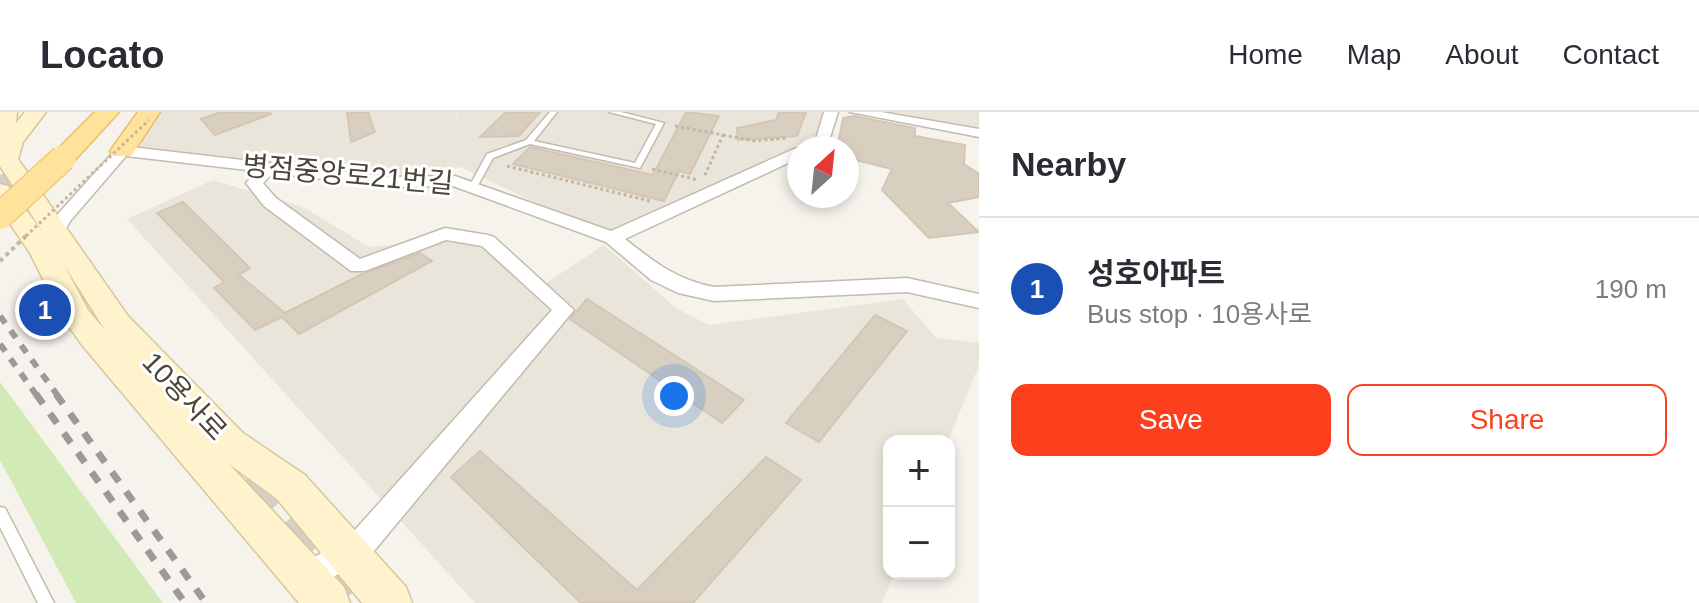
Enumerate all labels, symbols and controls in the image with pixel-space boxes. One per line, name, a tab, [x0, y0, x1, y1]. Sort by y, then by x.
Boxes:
text: Locato	[40, 34, 165, 76]
text: Home	[1228, 39, 1303, 70]
text: Map	[1347, 39, 1401, 70]
text: About	[1445, 39, 1519, 70]
text: Contact	[1563, 39, 1659, 70]
north arrow	[787, 136, 859, 208]
text: Nearby	[1011, 145, 1126, 183]
street label: 병점중앙로21번길	[241, 150, 455, 199]
text: 성호아파트	[1087, 257, 1225, 290]
text: 1	[1030, 274, 1044, 304]
text: 190 m	[1595, 274, 1667, 304]
pin: 1	[19, 280, 71, 340]
text: Bus stop · 10용사로	[1087, 299, 1312, 329]
street label: 10용사로	[136, 346, 233, 447]
your location	[654, 376, 694, 416]
button: Save	[1011, 384, 1331, 456]
button: Share	[1347, 384, 1667, 456]
map controls	[883, 435, 955, 579]
button: +	[883, 435, 955, 507]
button: −	[883, 507, 955, 579]

